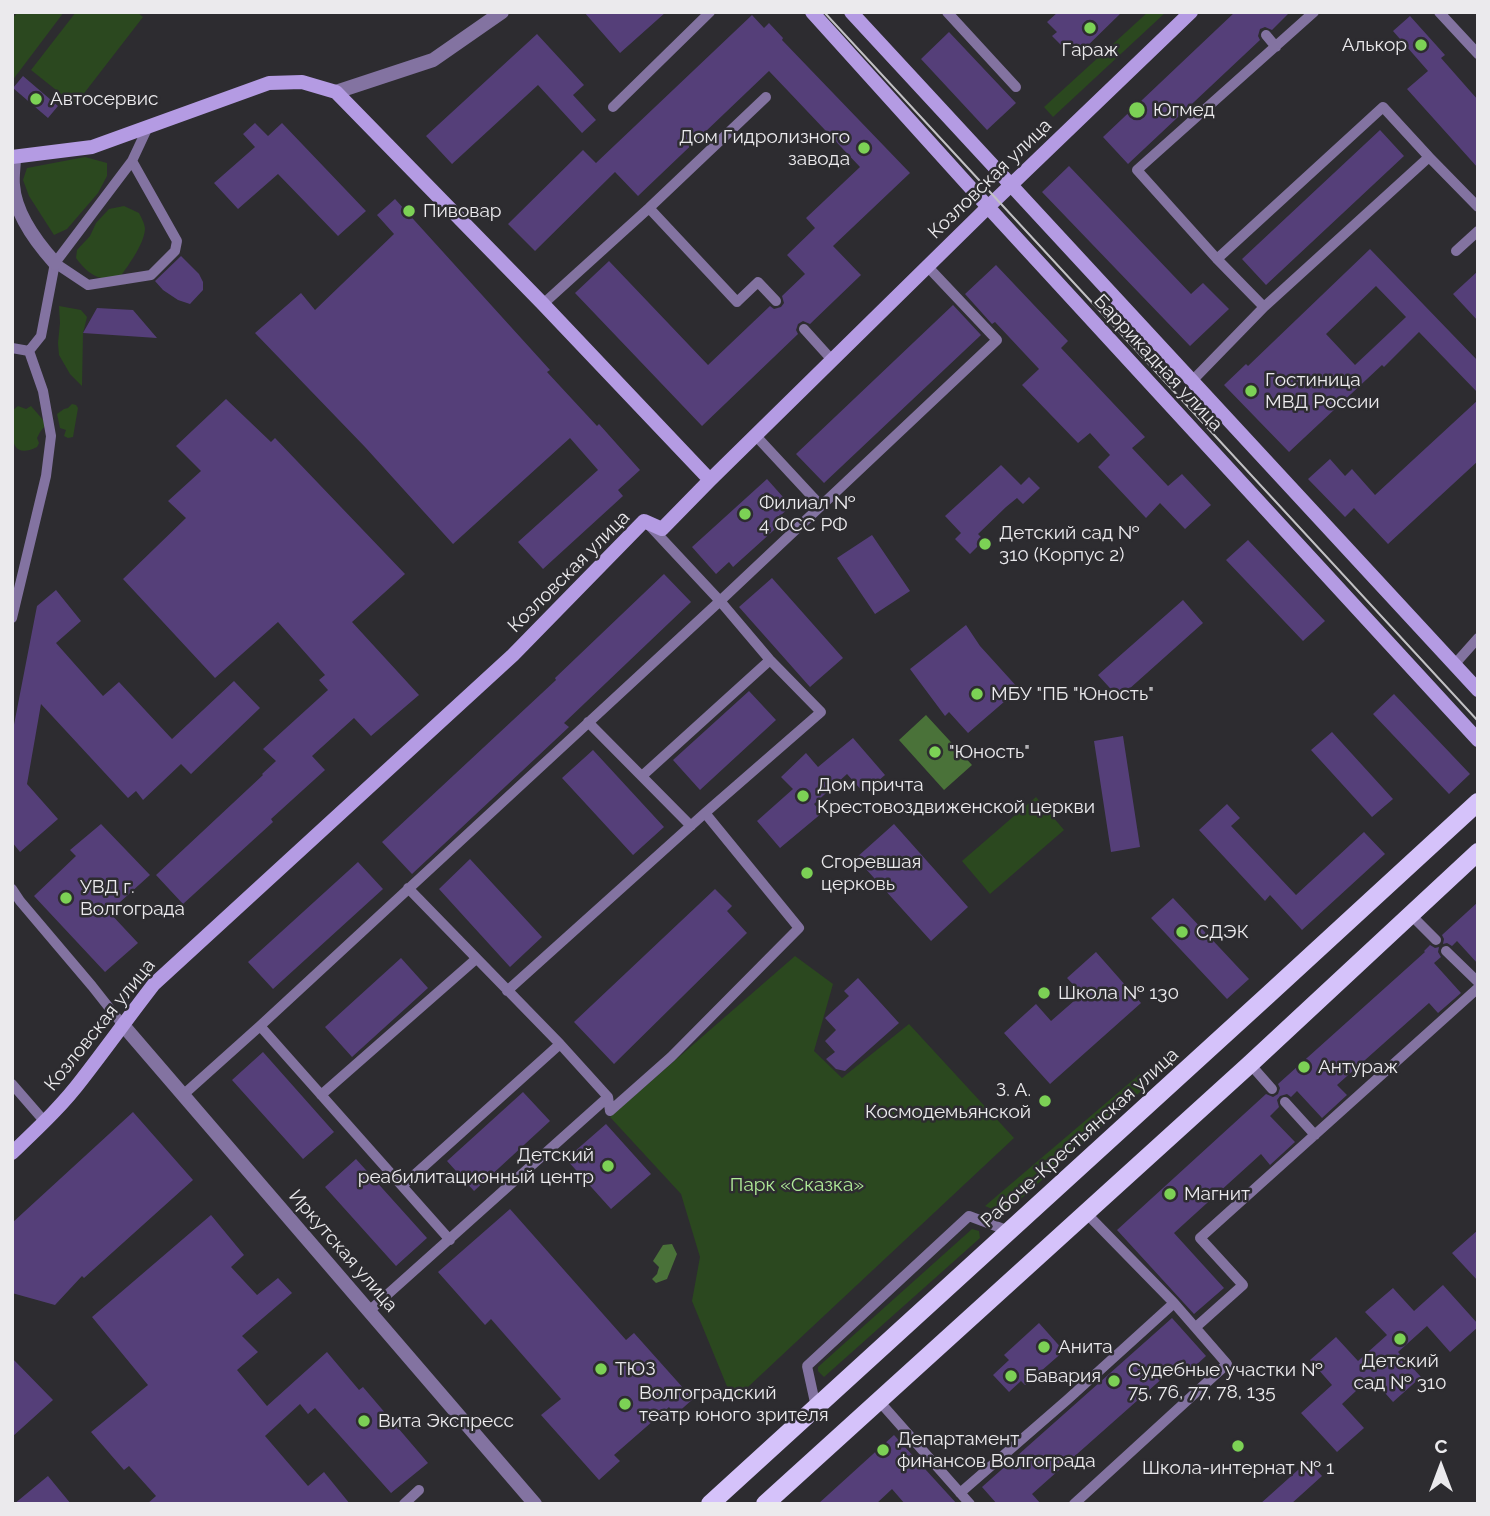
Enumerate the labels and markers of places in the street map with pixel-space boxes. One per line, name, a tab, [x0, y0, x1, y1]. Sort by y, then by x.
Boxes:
marker: Гараж	[1082, 20, 1098, 36]
place label: Алькор	[1342, 34, 1407, 56]
marker: Алькор	[1413, 37, 1429, 53]
place label: Гараж	[1061, 39, 1119, 61]
place label: Автосервис	[50, 88, 158, 110]
marker: Автосервис	[28, 91, 44, 107]
place label: Югмед	[1153, 99, 1215, 121]
marker: Югмед	[1127, 100, 1147, 120]
place label: Дом Гидролизного завода	[679, 126, 850, 170]
marker: Дом Гидролизного завода	[856, 140, 872, 156]
place label: Пивовар	[423, 200, 502, 222]
marker: Пивовар	[401, 203, 417, 219]
place label: Гостиница МВД России	[1265, 369, 1380, 413]
marker: Гостиница МВД России	[1243, 383, 1259, 399]
place label: Филиал № 4 ФСС РФ	[759, 492, 855, 536]
marker: Филиал № 4 ФСС РФ	[737, 506, 753, 522]
place label: Детский сад № 310 (Корпус 2)	[999, 522, 1139, 566]
marker: Детский сад № 310 (Корпус 2)	[977, 536, 993, 552]
place label: МБУ "ПБ "Юность"	[991, 683, 1154, 705]
marker: МБУ "ПБ "Юность"	[969, 686, 985, 702]
place label: "Юность"	[949, 741, 1030, 763]
marker: "Юность"	[927, 744, 943, 760]
place label: Дом причта Крестовоздвиженской церкви	[817, 774, 1095, 818]
marker: Дом причта Крестовоздвиженской церкви	[795, 788, 811, 804]
place label: Сгоревшая церковь	[821, 851, 921, 895]
marker: Сгоревшая церковь	[799, 865, 815, 881]
place label: УВД г. Волгограда	[80, 876, 185, 920]
marker: УВД г. Волгограда	[58, 890, 74, 906]
place label: СДЭК	[1196, 921, 1249, 943]
marker: СДЭК	[1174, 924, 1190, 940]
place label: Школа № 130	[1058, 982, 1179, 1004]
marker: Школа № 130	[1036, 985, 1052, 1001]
place label: Антураж	[1318, 1056, 1398, 1078]
marker: Антураж	[1296, 1059, 1312, 1075]
place label: З. А. Космодемьянской	[865, 1079, 1031, 1123]
marker: З. А. Космодемьянской	[1037, 1093, 1053, 1109]
place label: Детский реабилитационный центр	[358, 1144, 594, 1188]
marker: Детский реабилитационный центр	[600, 1158, 616, 1174]
place label: Магнит	[1184, 1183, 1250, 1205]
marker: Магнит	[1162, 1186, 1178, 1202]
marker: Детский сад № 310	[1392, 1331, 1408, 1347]
place label: Анита	[1058, 1336, 1113, 1358]
marker: Анита	[1036, 1339, 1052, 1355]
place label: Детский сад № 310	[1353, 1350, 1447, 1394]
place label: ТЮЗ	[615, 1358, 656, 1380]
place label: Судебные участки № 75, 76, 77, 78, 135	[1128, 1359, 1323, 1403]
marker: ТЮЗ	[593, 1361, 609, 1377]
place label: Бавария	[1025, 1365, 1101, 1387]
marker: Бавария	[1003, 1368, 1019, 1384]
marker: Судебные участки № 75, 76, 77, 78, 135	[1106, 1373, 1122, 1389]
place label: Волгоградский театр юного зрителя	[639, 1382, 829, 1426]
marker: Волгоградский театр юного зрителя	[617, 1396, 633, 1412]
place label: Вита Экспресс	[378, 1410, 514, 1432]
marker: Вита Экспресс	[356, 1413, 372, 1429]
place label: Департамент финансов Волгограда	[897, 1428, 1096, 1472]
marker: Школа-интернат № 1	[1230, 1438, 1246, 1454]
marker: Департамент финансов Волгограда	[875, 1442, 891, 1458]
place label: Школа-интернат № 1	[1142, 1457, 1334, 1479]

